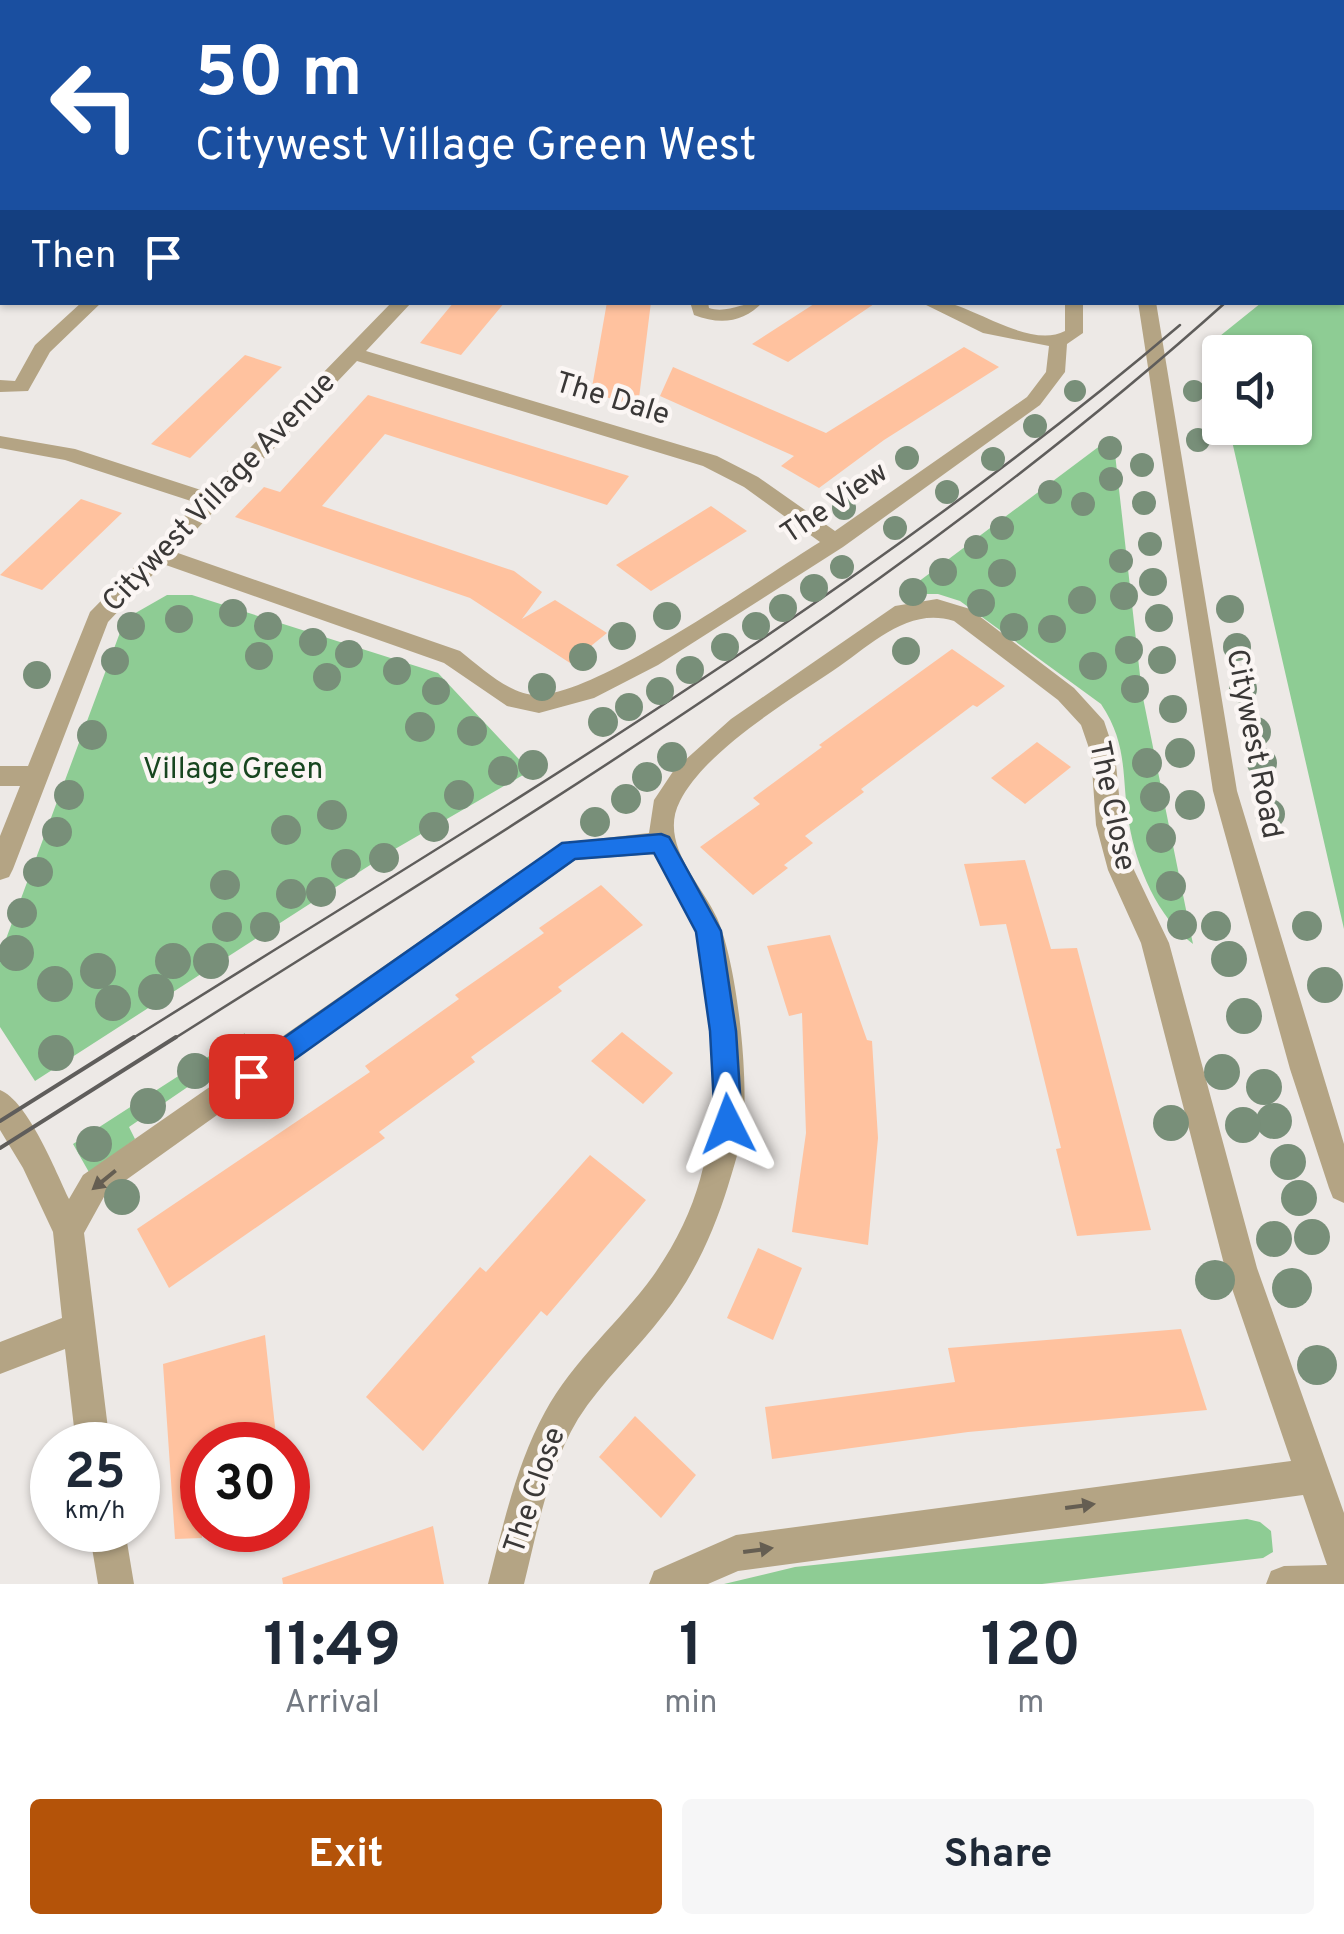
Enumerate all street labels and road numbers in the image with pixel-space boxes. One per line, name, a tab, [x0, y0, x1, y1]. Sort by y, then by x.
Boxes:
street label: Citywest Village Avenue	[96, 365, 344, 621]
street label: The Dale	[550, 365, 674, 435]
street label: The View	[774, 455, 896, 553]
street label: Citywest Road	[1216, 646, 1290, 842]
street label: The Close	[1079, 738, 1143, 874]
street label: The Close	[497, 1423, 575, 1559]

